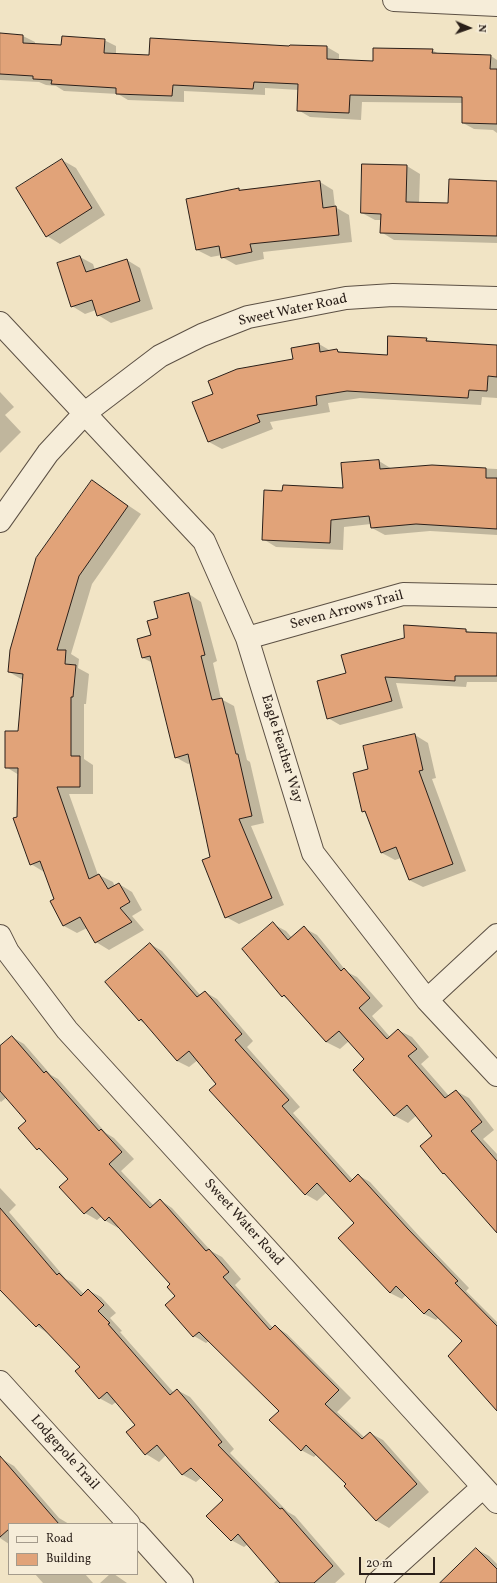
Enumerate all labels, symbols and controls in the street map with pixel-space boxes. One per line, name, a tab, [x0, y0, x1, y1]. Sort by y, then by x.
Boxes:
north arrow	[449, 8, 489, 48]
text: N	[474, 24, 489, 33]
street label: Sweet Water Road	[237, 291, 349, 331]
street label: Seven Arrows Trail	[288, 588, 406, 634]
street label: Eagle Feather Way	[257, 693, 305, 805]
street label: Sweet Water Road	[200, 1176, 286, 1270]
street label: Lodgepole Trail	[26, 1412, 102, 1494]
legend	[8, 1523, 138, 1575]
text: Road	[46, 1531, 73, 1547]
scale bar	[361, 1549, 437, 1575]
text: Building	[46, 1551, 91, 1567]
text: 20 m	[366, 1556, 393, 1572]

